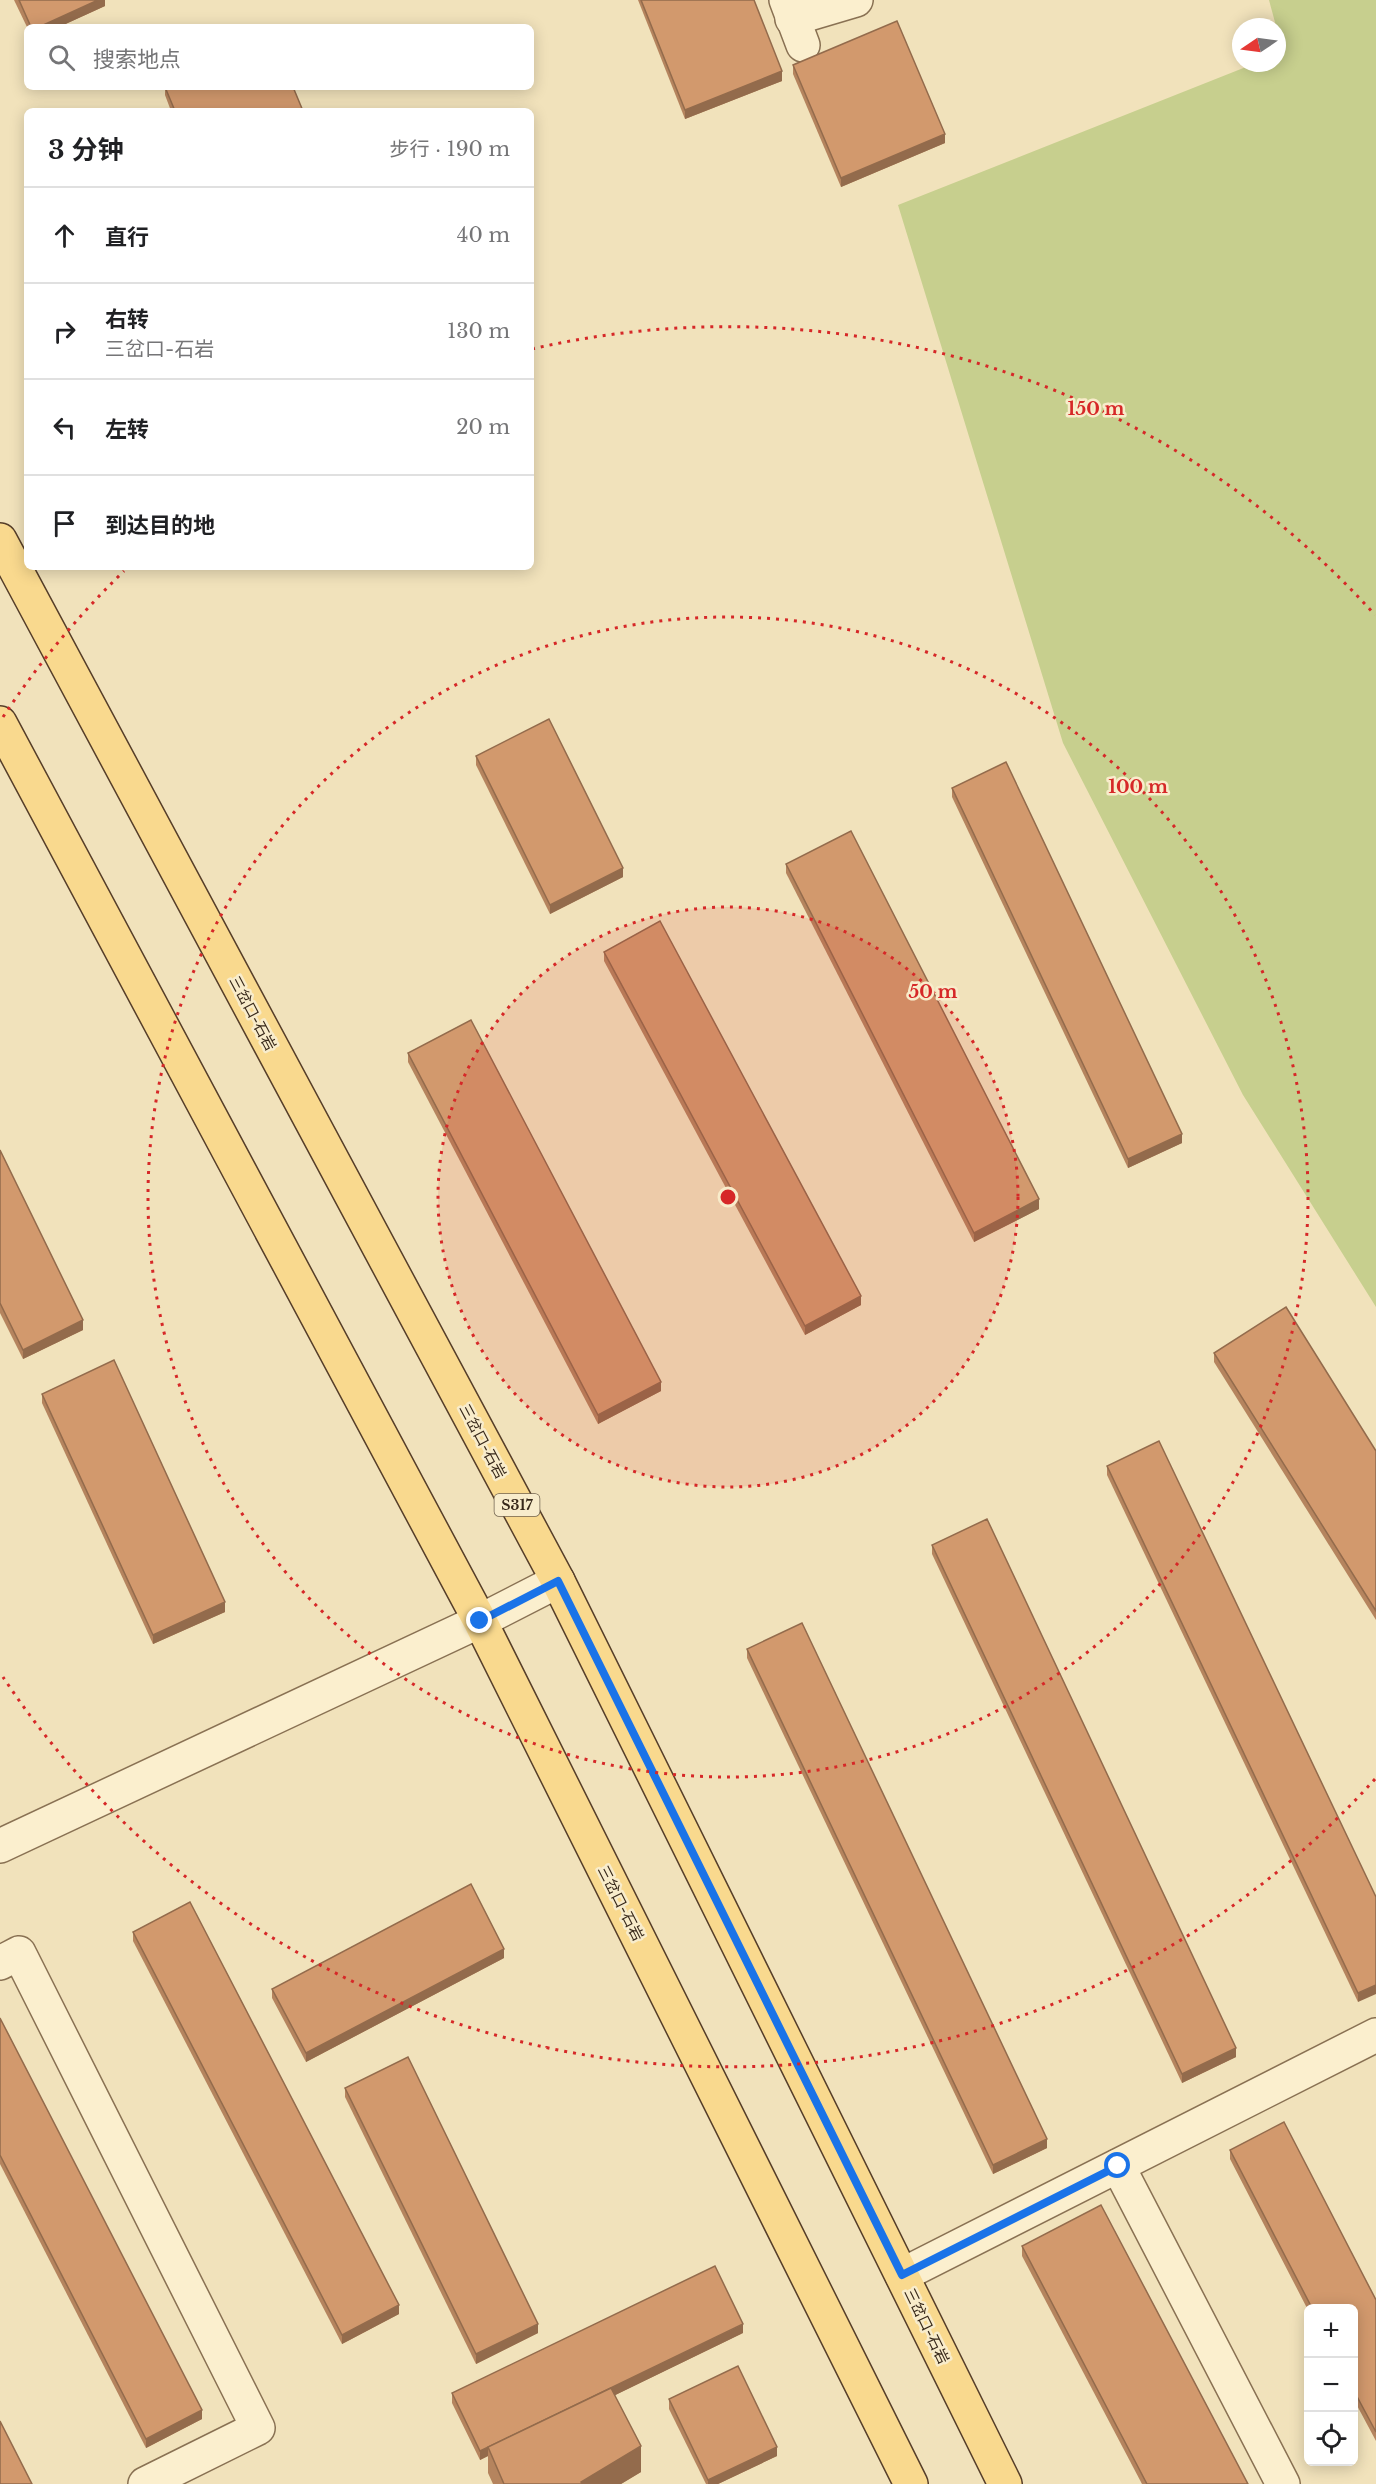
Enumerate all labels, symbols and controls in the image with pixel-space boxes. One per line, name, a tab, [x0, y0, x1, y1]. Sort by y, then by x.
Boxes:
north arrow	[1232, 18, 1286, 72]
search box	[24, 24, 534, 90]
icon: search	[45, 41, 78, 74]
text: 搜索地点	[93, 46, 181, 73]
text: 3 分钟	[48, 134, 123, 166]
text: 步行 · 190 m	[390, 137, 510, 161]
icon: ahead	[48, 219, 81, 252]
text: 40 m	[457, 223, 510, 247]
text: 直行	[105, 224, 149, 251]
text: 右转	[105, 306, 149, 333]
icon: right	[48, 315, 81, 348]
text: 130 m	[447, 319, 510, 343]
text: 三岔口-石岩	[105, 337, 214, 361]
text: 150 m	[1068, 398, 1125, 420]
icon: left	[48, 411, 81, 444]
text: 20 m	[456, 415, 510, 439]
text: 左转	[105, 416, 149, 443]
icon: arrive	[48, 507, 81, 540]
text: 到达目的地	[105, 512, 215, 539]
text: 100 m	[1108, 776, 1168, 798]
street label: 三岔口-石岩	[225, 972, 281, 1054]
text: 50 m	[909, 981, 958, 1003]
centre of rings	[718, 1187, 738, 1207]
street label: 三岔口-石岩	[455, 1400, 511, 1482]
road number: S317	[494, 1494, 540, 1516]
route end	[466, 1607, 492, 1633]
street label: 三岔口-石岩	[594, 1862, 648, 1944]
route start	[1104, 2152, 1130, 2178]
street label: 三岔口-石岩	[900, 2285, 954, 2367]
map controls	[1304, 2304, 1358, 2466]
button: +	[1304, 2304, 1358, 2358]
button: −	[1304, 2358, 1358, 2412]
button: locate	[1304, 2412, 1358, 2466]

